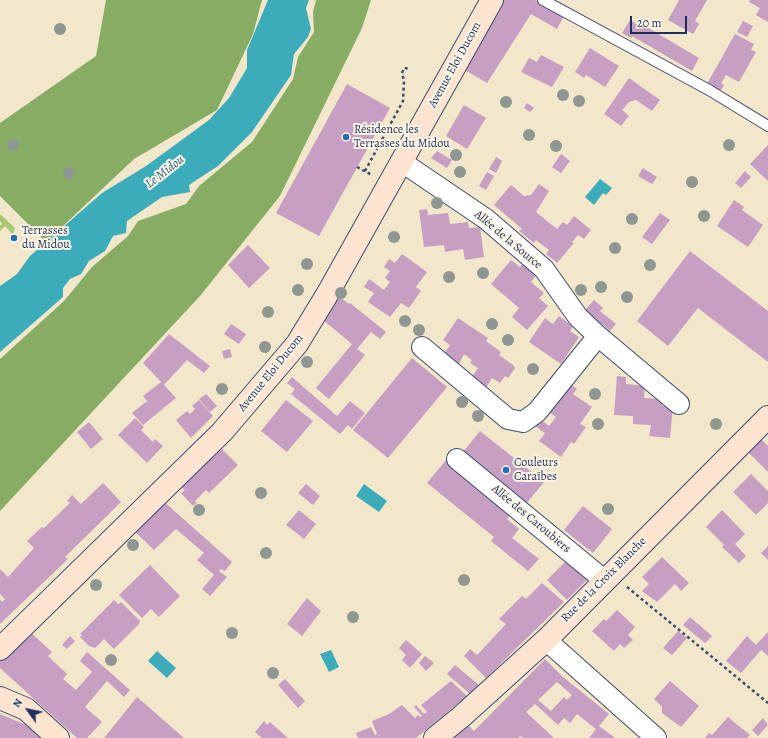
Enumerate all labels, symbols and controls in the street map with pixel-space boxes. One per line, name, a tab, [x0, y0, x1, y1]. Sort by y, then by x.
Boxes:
scale bar	[632, 8, 689, 34]
text: 20 m	[637, 15, 661, 31]
street label: Avenue Eloi Ducom	[426, 20, 484, 110]
place label: Résidence les Terrasses du Midou	[354, 123, 450, 151]
marker: Résidence les Terrasses du Midou	[341, 132, 351, 142]
water label: Le Midou	[143, 152, 187, 192]
street label: Allée de la Source	[471, 207, 545, 273]
place label: Terrasses du Midou	[22, 224, 70, 252]
marker: Terrasses du Midou	[9, 233, 19, 243]
street label: Avenue Eloi Ducom	[235, 331, 307, 415]
place label: Couleurs Caraïbes	[514, 456, 558, 484]
marker: Couleurs Caraïbes	[501, 465, 511, 475]
street label: Allée des Caroubiers	[488, 482, 574, 556]
street label: Rue de la Croix Blanche	[558, 534, 650, 626]
north arrow	[8, 690, 48, 730]
text: N	[9, 696, 26, 711]

